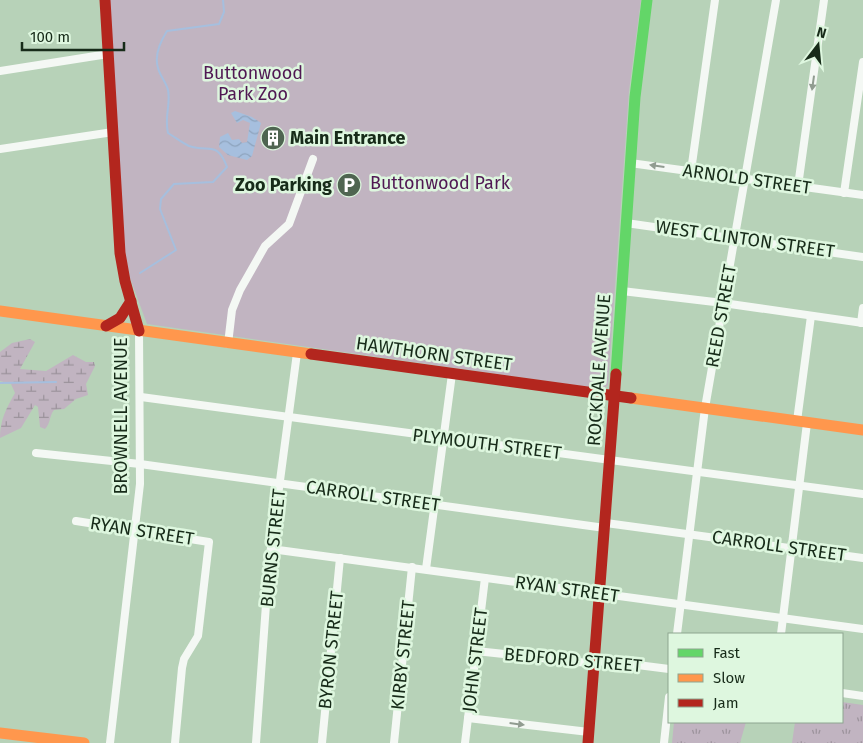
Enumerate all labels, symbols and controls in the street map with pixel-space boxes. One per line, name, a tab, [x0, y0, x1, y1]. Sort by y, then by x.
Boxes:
scale bar	[22, 20, 125, 52]
north arrow	[793, 20, 843, 70]
text: N	[815, 24, 828, 42]
text: 100 m	[30, 28, 70, 46]
park label: Buttonwood Park Zoo	[203, 62, 303, 105]
one-way arrow	[808, 75, 816, 91]
building icon: Main Entrance	[260, 125, 286, 151]
place label: Main Entrance	[290, 127, 405, 149]
street label: ARNOLD STREET	[681, 159, 813, 199]
one-way arrow	[649, 162, 665, 170]
parking icon: Zoo Parking	[336, 172, 362, 198]
park label: Buttonwood Park	[370, 172, 511, 194]
place label: Zoo Parking	[235, 174, 332, 196]
street label: WEST CLINTON STREET	[654, 216, 837, 263]
street label: REED STREET	[701, 262, 741, 369]
street label: ROCKDALE AVENUE	[583, 293, 615, 447]
street label: HAWTHORN STREET	[354, 332, 514, 376]
street label: BROWNELL AVENUE	[110, 337, 132, 495]
street label: PLYMOUTH STREET	[411, 424, 564, 464]
street label: CARROLL STREET	[304, 476, 442, 516]
street label: BURNS STREET	[256, 487, 290, 608]
street label: RYAN STREET	[88, 512, 196, 550]
street label: CARROLL STREET	[710, 526, 848, 566]
street label: RYAN STREET	[513, 571, 621, 607]
street label: BYRON STREET	[314, 589, 348, 710]
street label: KIRBY STREET	[386, 598, 420, 711]
street label: JOHN STREET	[458, 606, 492, 714]
legend	[668, 633, 843, 723]
street label: BEDFORD STREET	[503, 643, 644, 677]
text: Fast	[713, 644, 740, 662]
text: Slow	[713, 669, 745, 687]
text: Jam	[713, 694, 739, 712]
one-way arrow	[509, 720, 525, 728]

